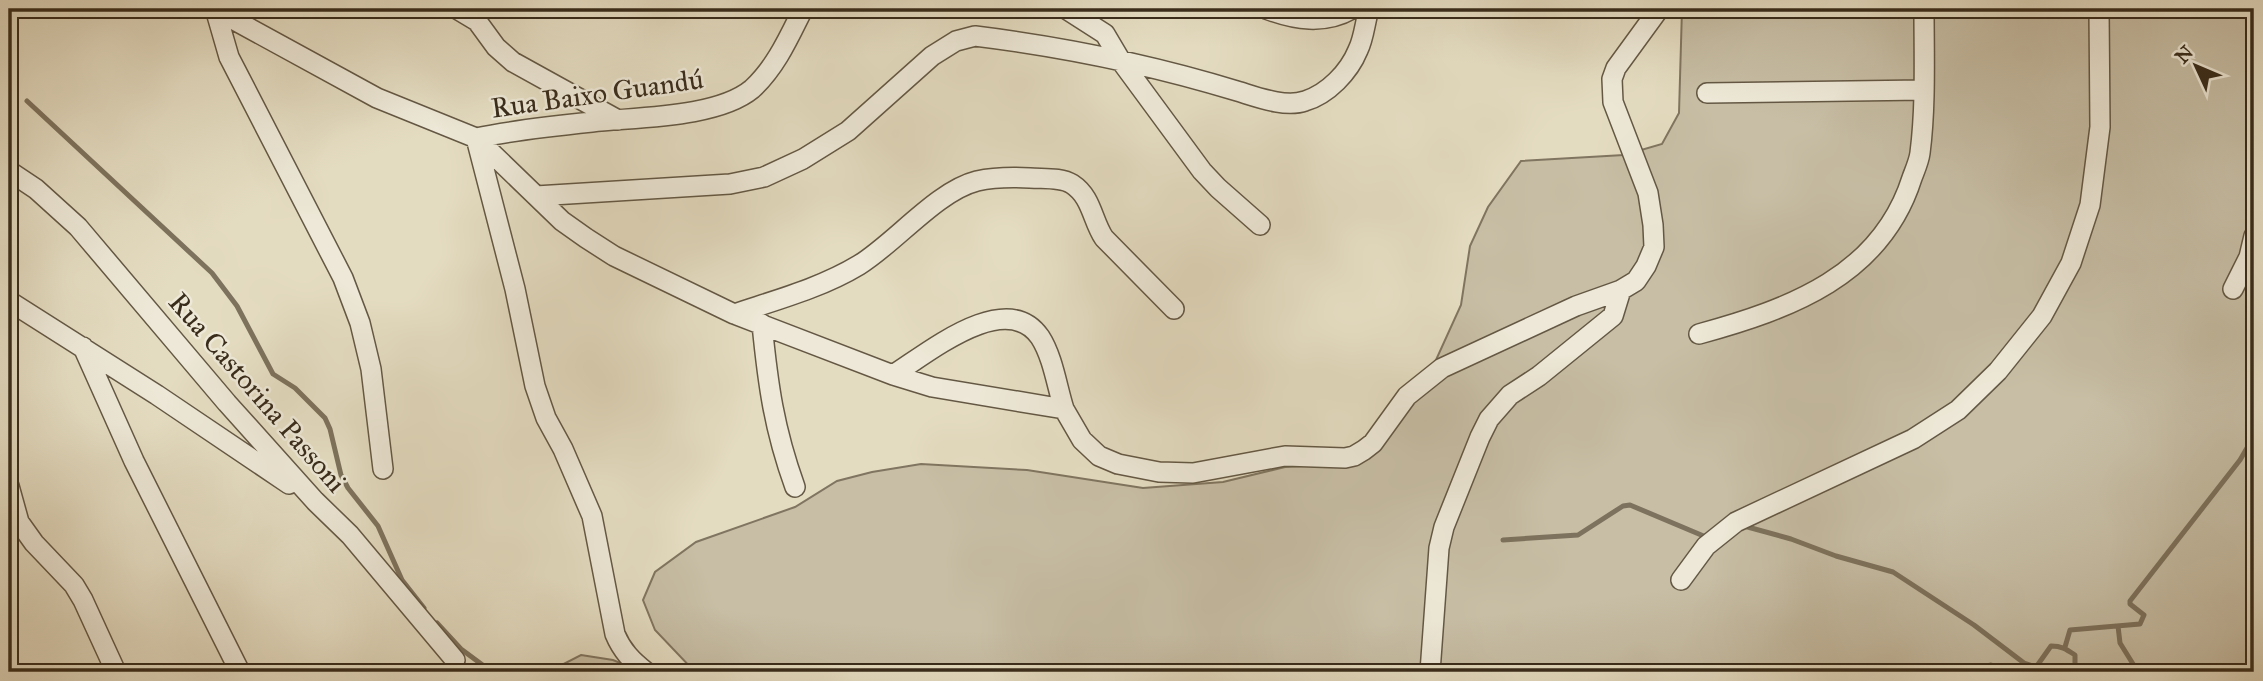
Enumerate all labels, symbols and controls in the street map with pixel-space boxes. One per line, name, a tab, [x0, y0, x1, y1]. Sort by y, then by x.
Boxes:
north arrow	[2162, 32, 2232, 102]
text: N	[2170, 41, 2198, 68]
street label: Rua Baixo Guandú	[489, 61, 706, 126]
street label: Rua Castorina Passoni	[161, 285, 354, 500]

